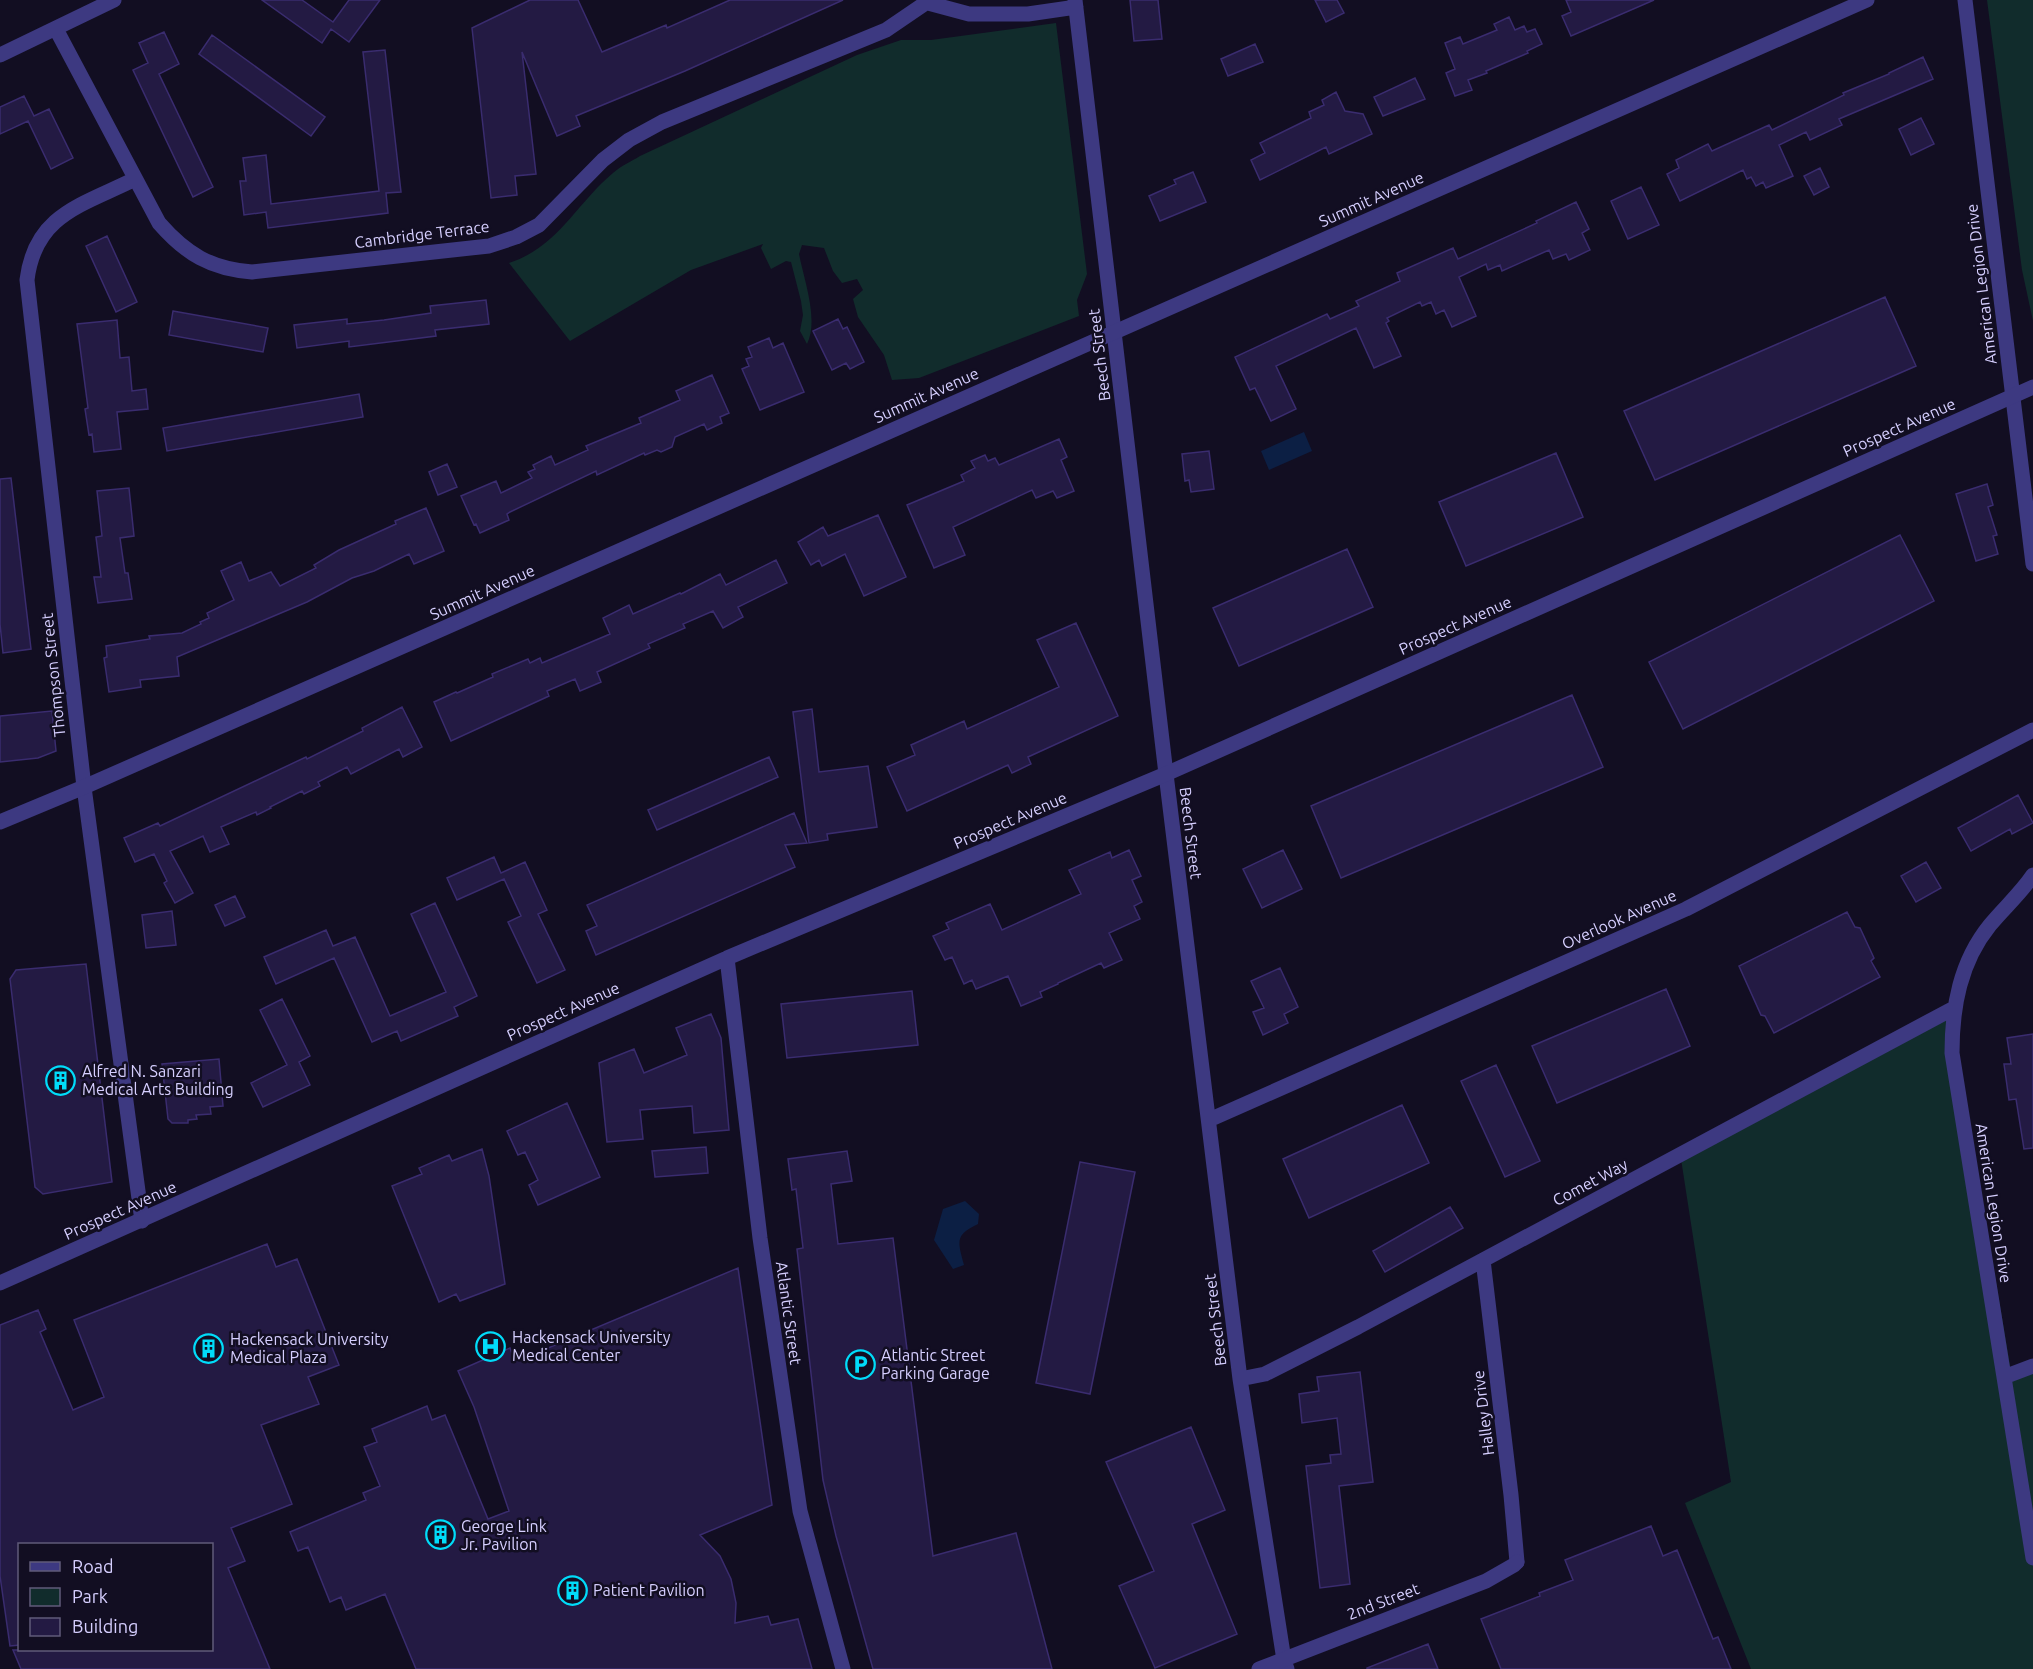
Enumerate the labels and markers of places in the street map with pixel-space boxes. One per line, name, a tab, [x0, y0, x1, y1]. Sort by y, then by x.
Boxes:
place label: Alfred N. Sanzari Medical Arts Building	[82, 1062, 234, 1098]
building icon: Alfred N. Sanzari Medical Arts Building	[45, 1064, 77, 1096]
place label: Hackensack University Medical Center	[512, 1328, 671, 1364]
place label: Hackensack University Medical Plaza	[230, 1330, 389, 1366]
hospital icon: Hackensack University Medical Center	[475, 1330, 507, 1362]
building icon: Hackensack University Medical Plaza	[193, 1332, 225, 1364]
place label: Atlantic Street Parking Garage	[881, 1346, 990, 1382]
parking icon: Atlantic Street Parking Garage	[844, 1348, 876, 1380]
place label: George Link Jr. Pavilion	[461, 1517, 547, 1553]
building icon: George Link Jr. Pavilion	[424, 1519, 456, 1551]
building icon: Patient Pavilion	[556, 1574, 588, 1606]
place label: Patient Pavilion	[593, 1581, 705, 1599]

